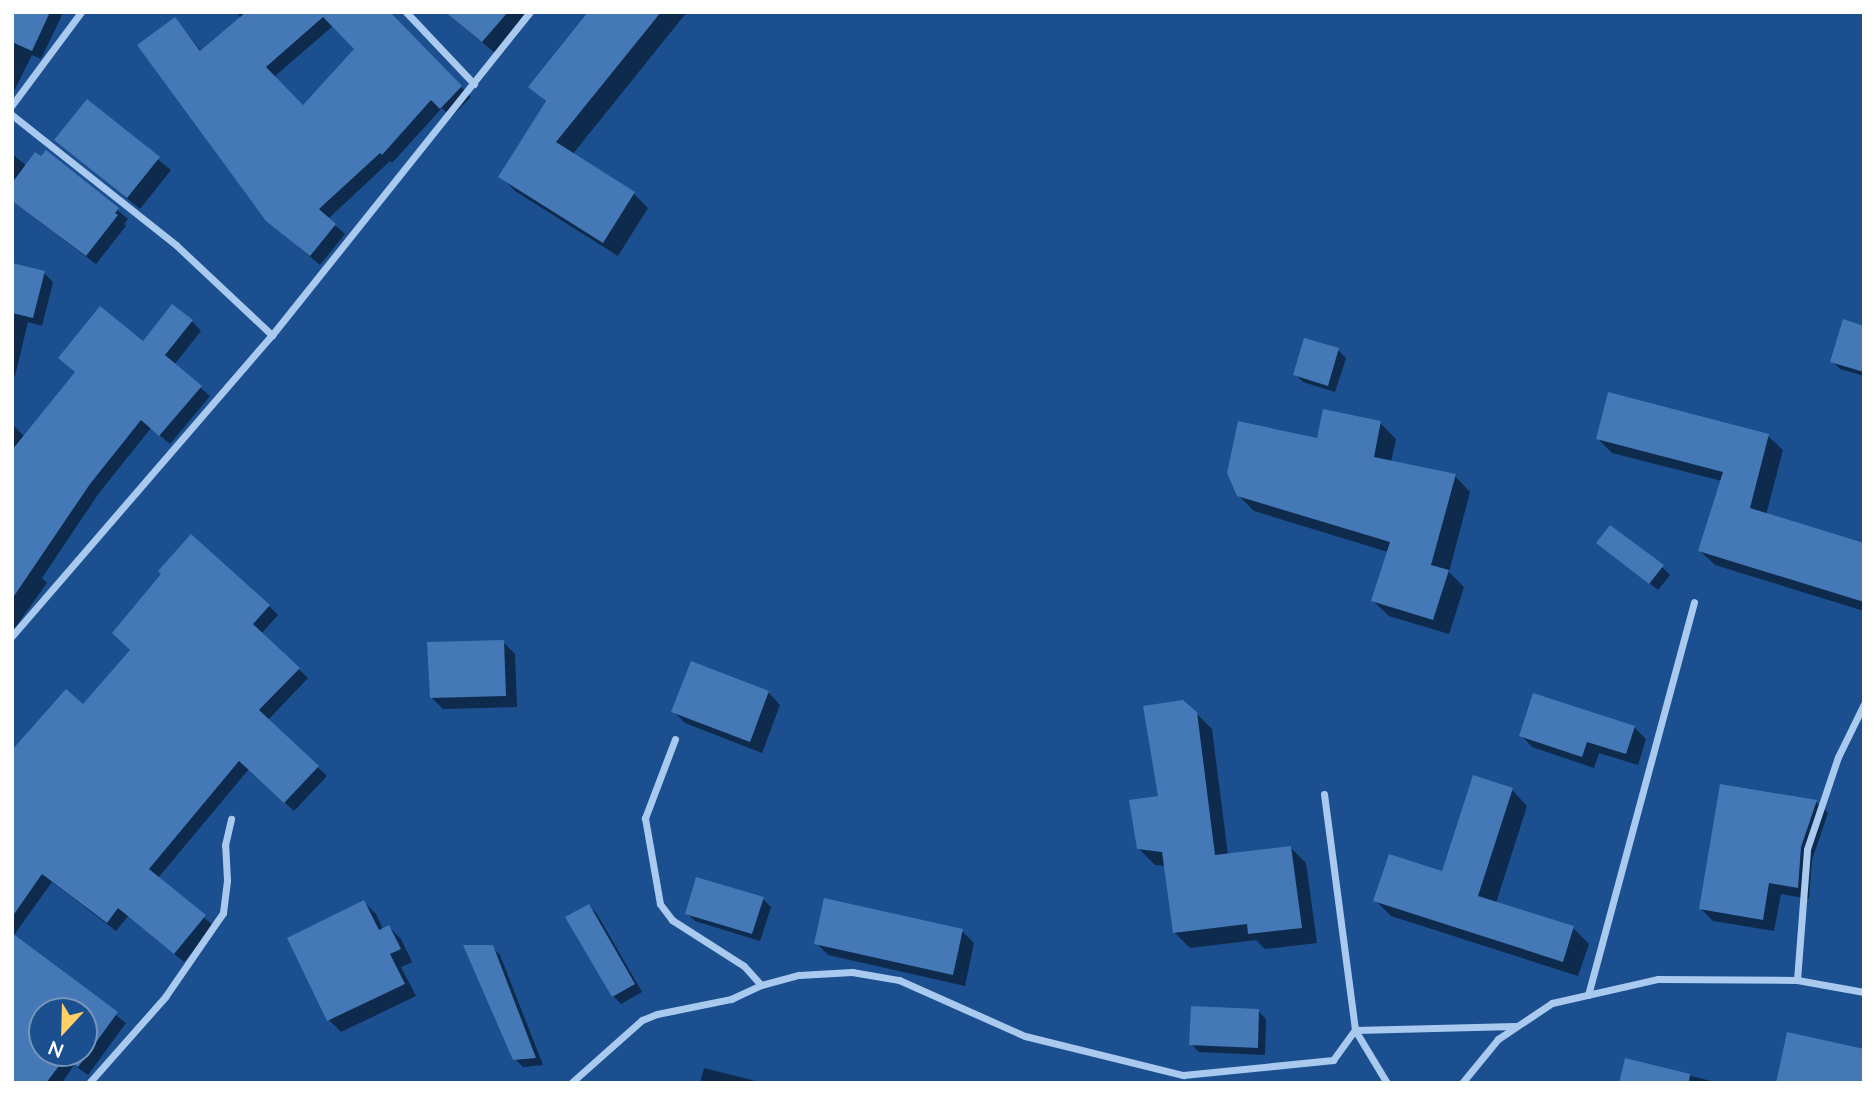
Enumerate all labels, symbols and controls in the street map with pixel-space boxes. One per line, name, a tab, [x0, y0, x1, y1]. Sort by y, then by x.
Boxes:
north arrow	[28, 997, 98, 1067]
text: N	[45, 1037, 67, 1063]

